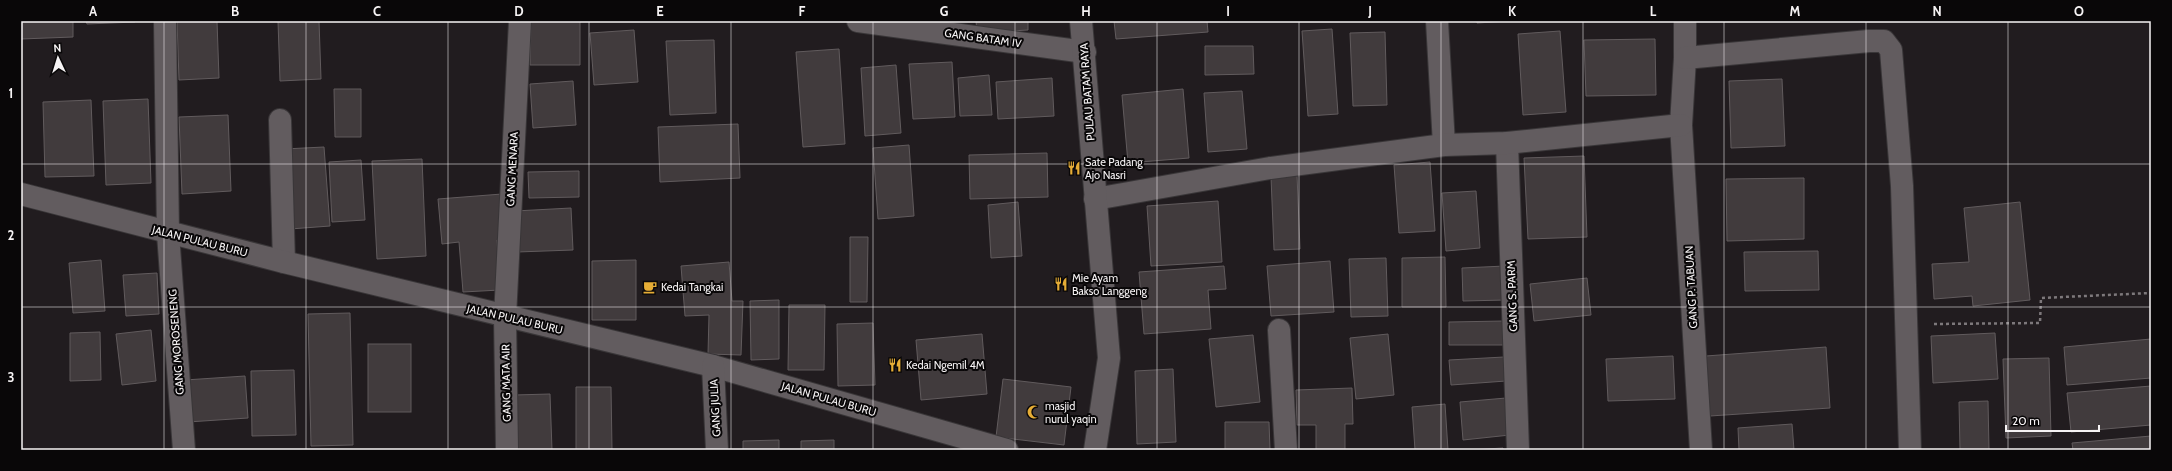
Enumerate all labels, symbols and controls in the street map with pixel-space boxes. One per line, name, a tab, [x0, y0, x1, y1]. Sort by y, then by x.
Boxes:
text: A	[89, 3, 98, 19]
text: B	[231, 3, 239, 19]
text: C	[373, 3, 381, 19]
text: D	[514, 3, 524, 19]
text: E	[656, 3, 664, 19]
text: F	[799, 3, 806, 19]
text: G	[940, 3, 949, 19]
text: H	[1081, 3, 1091, 19]
text: I	[1226, 3, 1230, 19]
text: J	[1367, 3, 1372, 19]
text: K	[1508, 3, 1517, 19]
text: L	[1650, 3, 1657, 19]
text: M	[1790, 3, 1801, 19]
text: N	[1932, 3, 1942, 19]
text: O	[2074, 3, 2084, 19]
street label: GANG BATAM IV	[944, 26, 1023, 50]
north arrow	[38, 38, 78, 78]
text: N	[53, 41, 62, 55]
street label: PULAU BATAM RAYA	[1077, 42, 1097, 141]
text: 1	[9, 85, 13, 101]
street label: GANG MENARA	[503, 131, 521, 207]
place label: Sate Padang Ajo Nasri	[1085, 155, 1143, 182]
restaurant icon: Sate Padang Ajo Nasri	[1066, 160, 1082, 176]
street label: JALAN PULAU BURU	[150, 222, 249, 260]
text: 2	[8, 227, 15, 243]
street label: GANG P. TABUAN	[1682, 245, 1700, 329]
street label: GANG S. PARM	[1504, 260, 1520, 332]
place label: Mie Ayam Bakso Langgeng	[1072, 271, 1148, 298]
restaurant icon: Mie Ayam Bakso Langgeng	[1053, 276, 1069, 292]
cafe icon: Kedai Tangkai	[642, 279, 658, 295]
place label: Kedai Tangkai	[661, 280, 723, 294]
street label: GANG MOROSENENG	[165, 289, 187, 395]
street label: JALAN PULAU BURU	[465, 301, 564, 337]
street label: GANG MATA AIR	[498, 344, 514, 422]
restaurant icon: Kedai Ngemil 4M	[887, 357, 903, 373]
place label: Kedai Ngemil 4M	[906, 358, 985, 372]
text: 3	[7, 369, 15, 385]
street label: JALAN PULAU BURU	[779, 378, 878, 419]
street label: GANG JULIA	[706, 379, 723, 437]
place label: masjid nurul yaqin	[1045, 399, 1097, 426]
mosque icon: masjid nurul yaqin	[1026, 404, 1042, 420]
scale bar	[2006, 407, 2099, 433]
text: 20 m	[2012, 413, 2040, 428]

